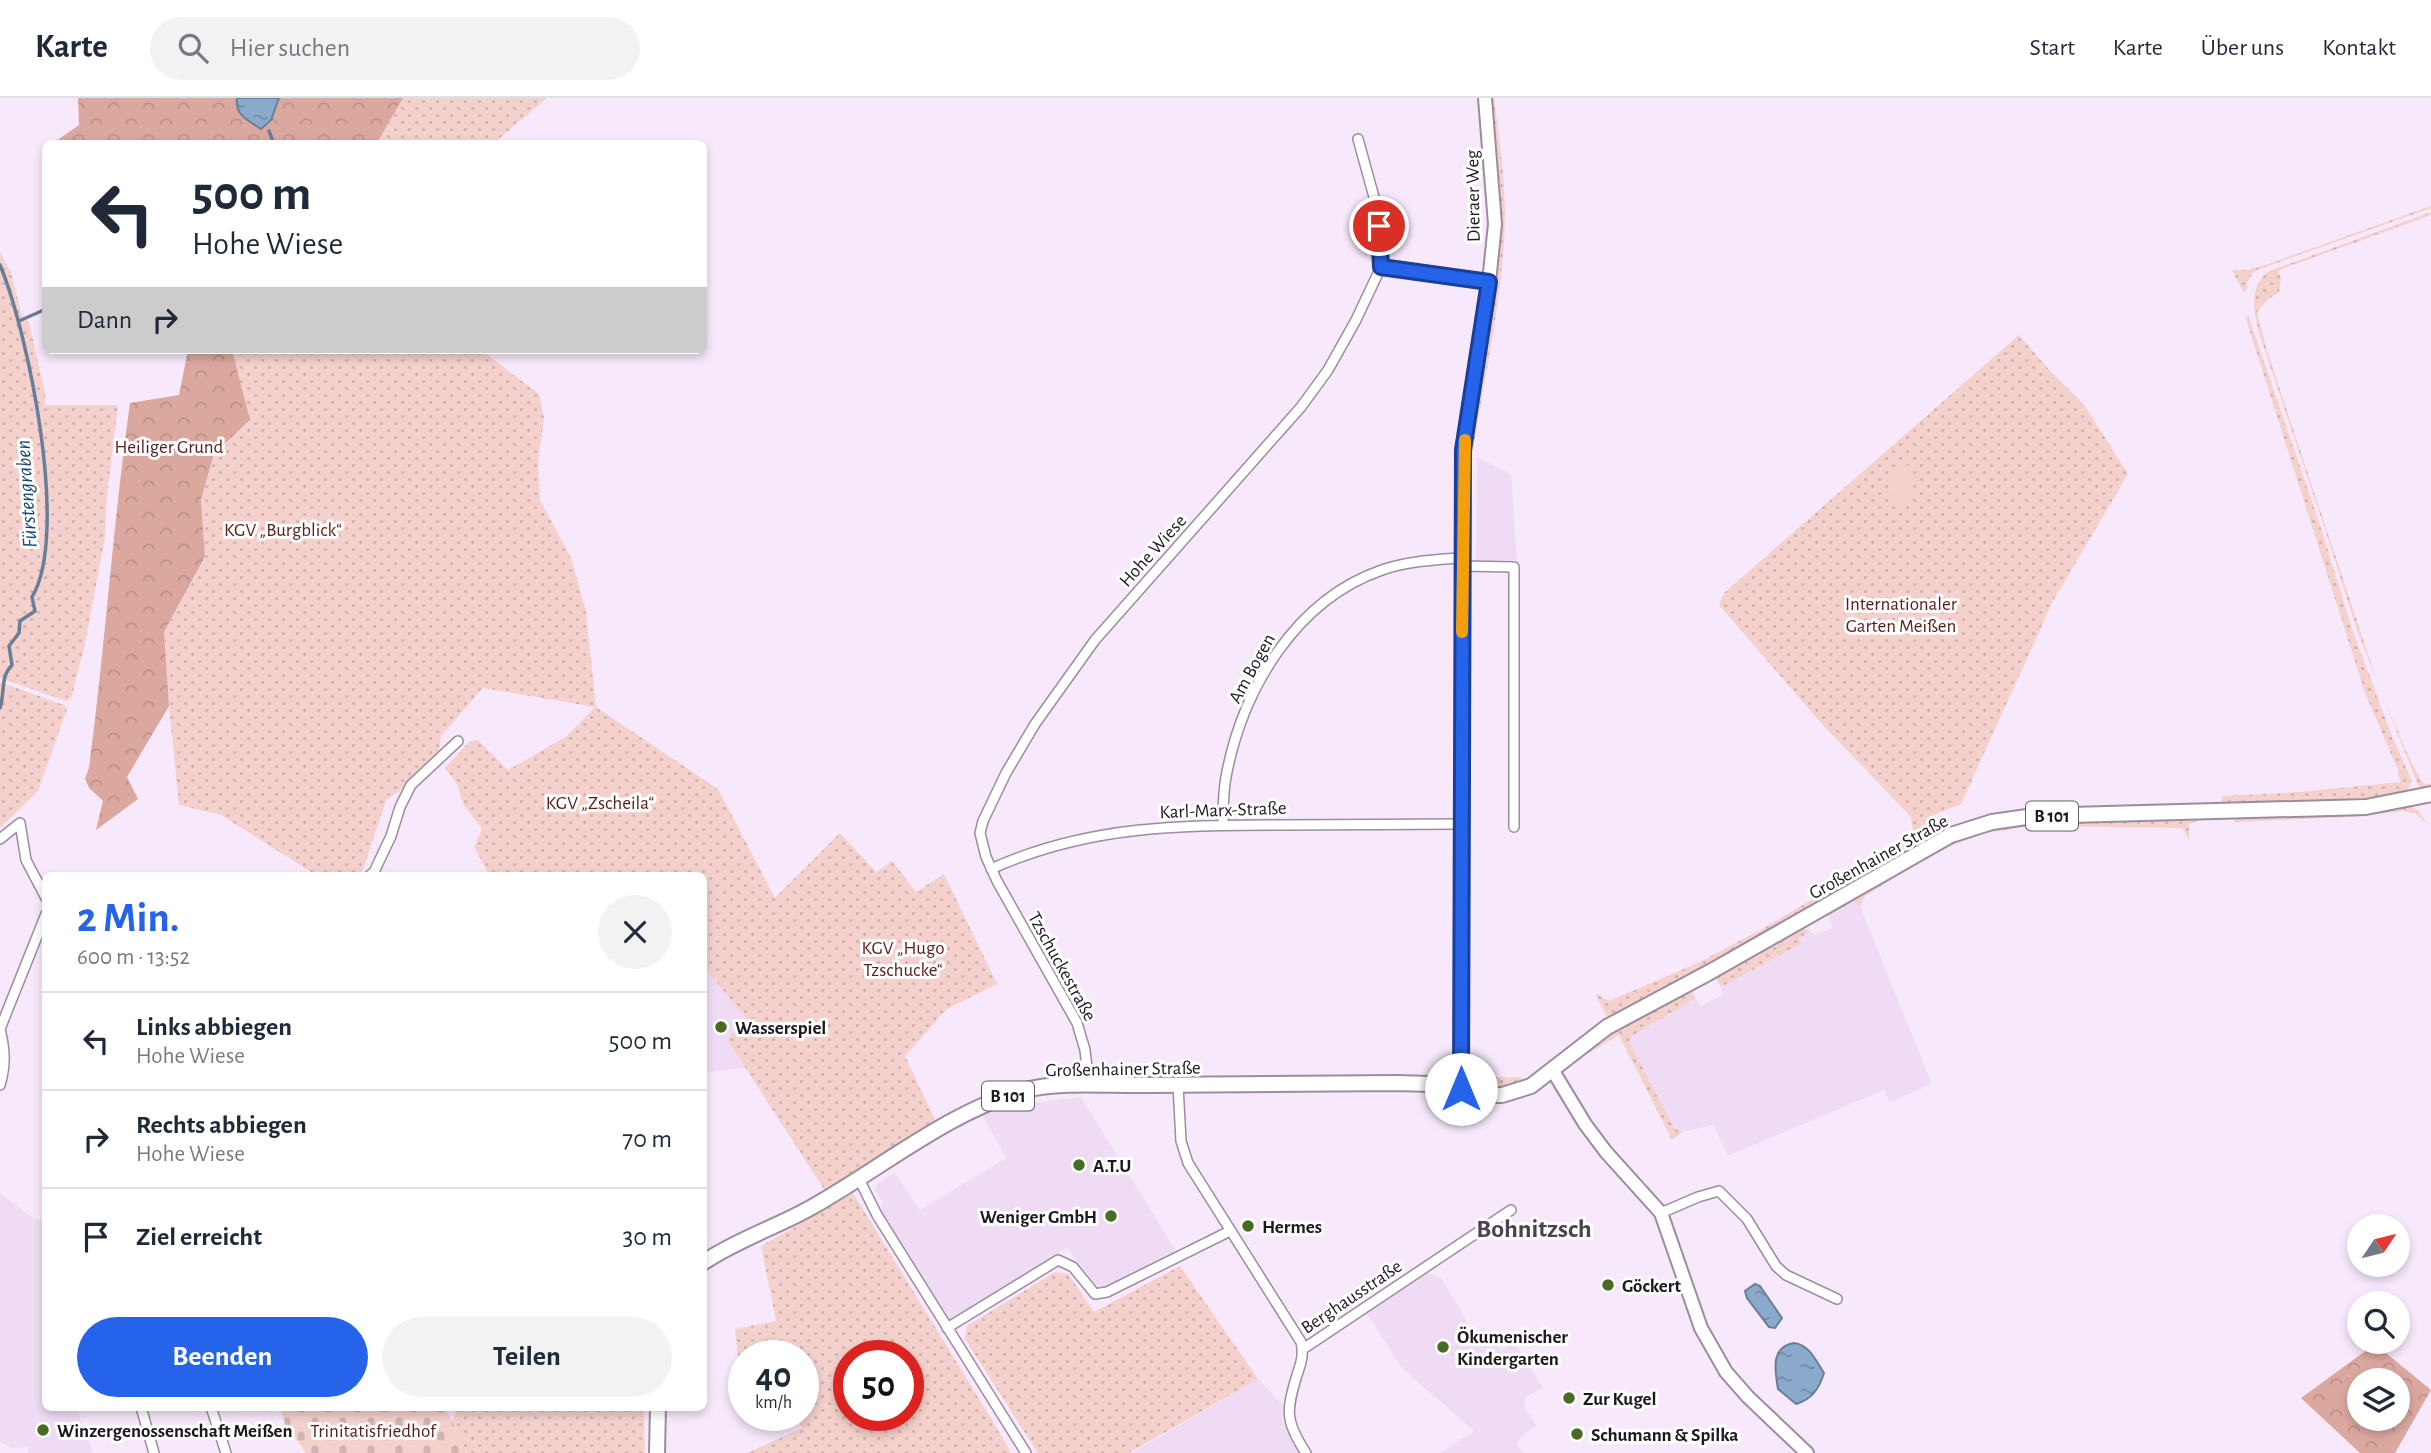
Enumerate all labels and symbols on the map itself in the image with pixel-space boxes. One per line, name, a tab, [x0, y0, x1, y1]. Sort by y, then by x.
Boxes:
street label: Dieraer Weg	[1463, 149, 1484, 242]
pin	[1349, 196, 1409, 256]
park label: Heiliger Grund	[115, 438, 224, 457]
water label: Fürstengraben	[12, 439, 41, 549]
street label: Hohe Wiese	[1116, 511, 1190, 591]
park label: KGV „Burgblick“	[224, 521, 342, 540]
park label: Internationaler Garten Meißen	[1845, 595, 1957, 636]
street label: Am Bogen	[1226, 631, 1279, 707]
park label: KGV „Zscheila“	[546, 794, 654, 813]
street label: Karl-Marx-Straße	[1159, 799, 1287, 822]
road number: B 101	[2026, 802, 2078, 830]
street label: Großenhainer Straße	[1806, 811, 1951, 903]
street label: Tzschuckestraße	[1024, 909, 1099, 1024]
park label: KGV „Hugo Tzschucke“	[861, 939, 945, 980]
marker: Wasserspiel	[713, 1019, 729, 1035]
place label: Wasserspiel	[735, 1019, 826, 1038]
position arrow	[1424, 1052, 1498, 1126]
street label: Großenhainer Straße	[1045, 1059, 1201, 1080]
road number: B 101	[982, 1082, 1034, 1111]
marker: A.T.U	[1071, 1157, 1087, 1173]
place label: A.T.U	[1093, 1157, 1131, 1176]
place label: Weniger GmbH	[980, 1208, 1097, 1227]
marker: Weniger GmbH	[1103, 1208, 1119, 1224]
north arrow	[2347, 1214, 2410, 1278]
district label: Bohnitzsch	[1476, 1216, 1592, 1242]
marker: Hermes	[1240, 1218, 1256, 1234]
place label: Hermes	[1262, 1218, 1322, 1237]
street label: Berghausstraße	[1298, 1257, 1406, 1338]
marker: Göckert	[1600, 1277, 1616, 1293]
place label: Göckert	[1622, 1277, 1681, 1296]
place label: Ökumenischer Kindergarten	[1457, 1326, 1568, 1369]
marker: Ökumenischer Kindergarten	[1435, 1339, 1451, 1355]
speed limit sign: 50	[833, 1340, 924, 1431]
marker: Zur Kugel	[1561, 1390, 1577, 1406]
place label: Zur Kugel	[1583, 1390, 1656, 1409]
marker: Winzergenossenschaft Meißen	[35, 1422, 51, 1438]
place label: Winzergenossenschaft Meißen	[57, 1422, 293, 1441]
park label: Trinitatisfriedhof	[310, 1422, 437, 1441]
marker: Schumann & Spilka	[1569, 1426, 1585, 1442]
place label: Schumann & Spilka	[1591, 1426, 1738, 1445]

